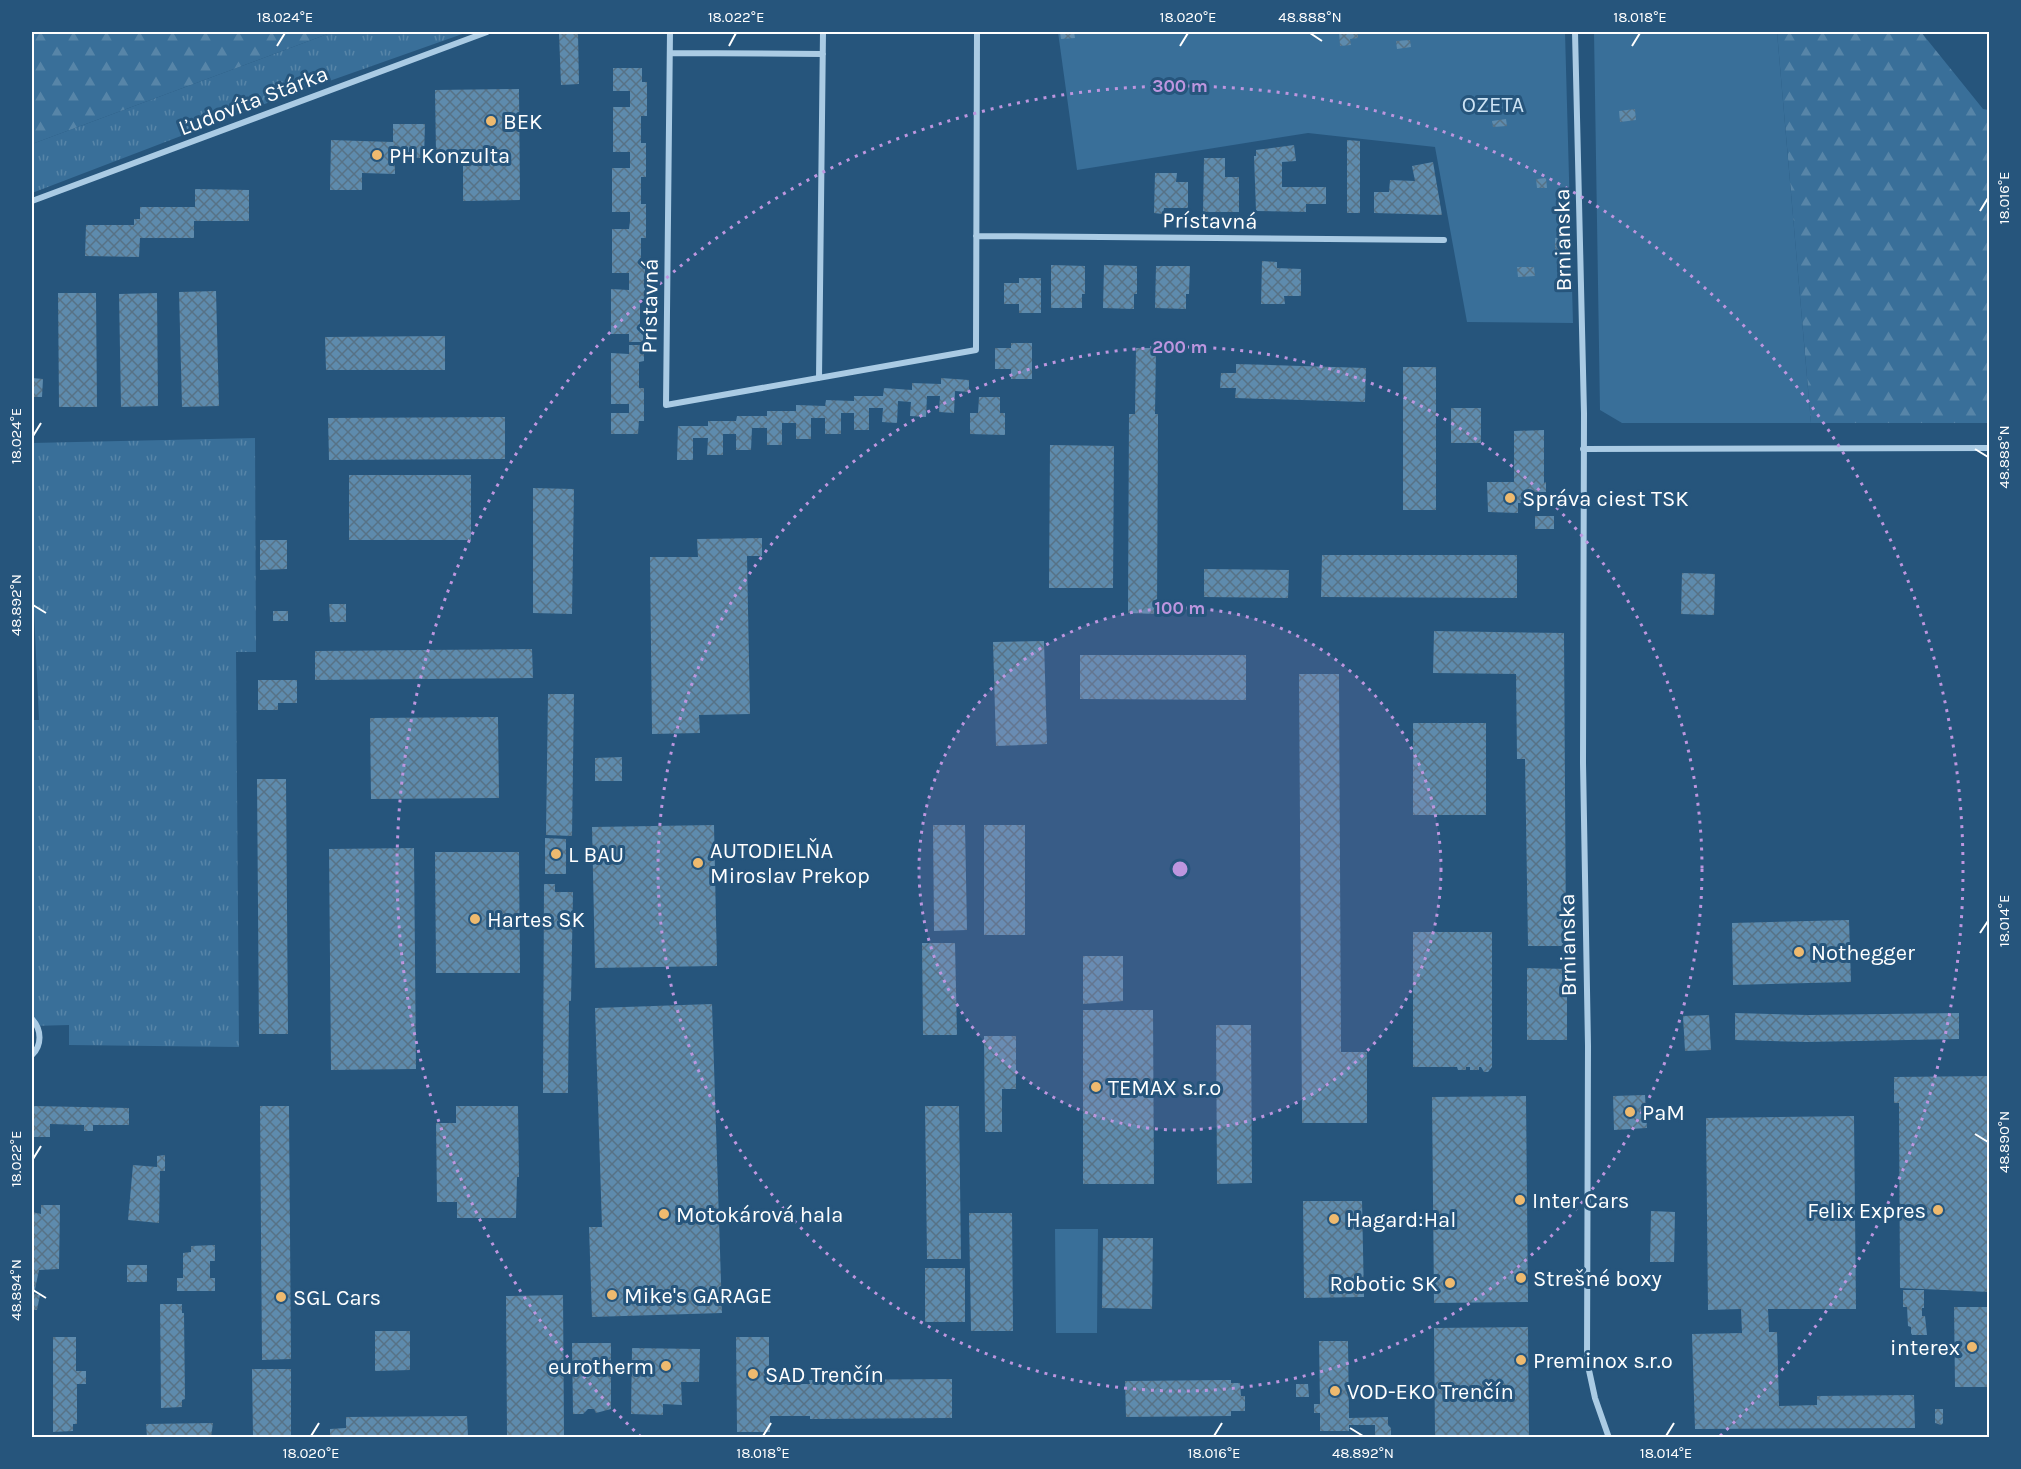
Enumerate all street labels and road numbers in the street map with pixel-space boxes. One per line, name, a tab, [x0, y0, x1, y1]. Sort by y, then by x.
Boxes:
street label: Ľudovíta Stárka	[175, 60, 332, 141]
street label: Brnianska	[1549, 188, 1577, 292]
street label: Prístavná	[1162, 207, 1258, 235]
street label: Prístavná	[636, 258, 664, 354]
street label: Brnianska	[1554, 893, 1582, 997]

